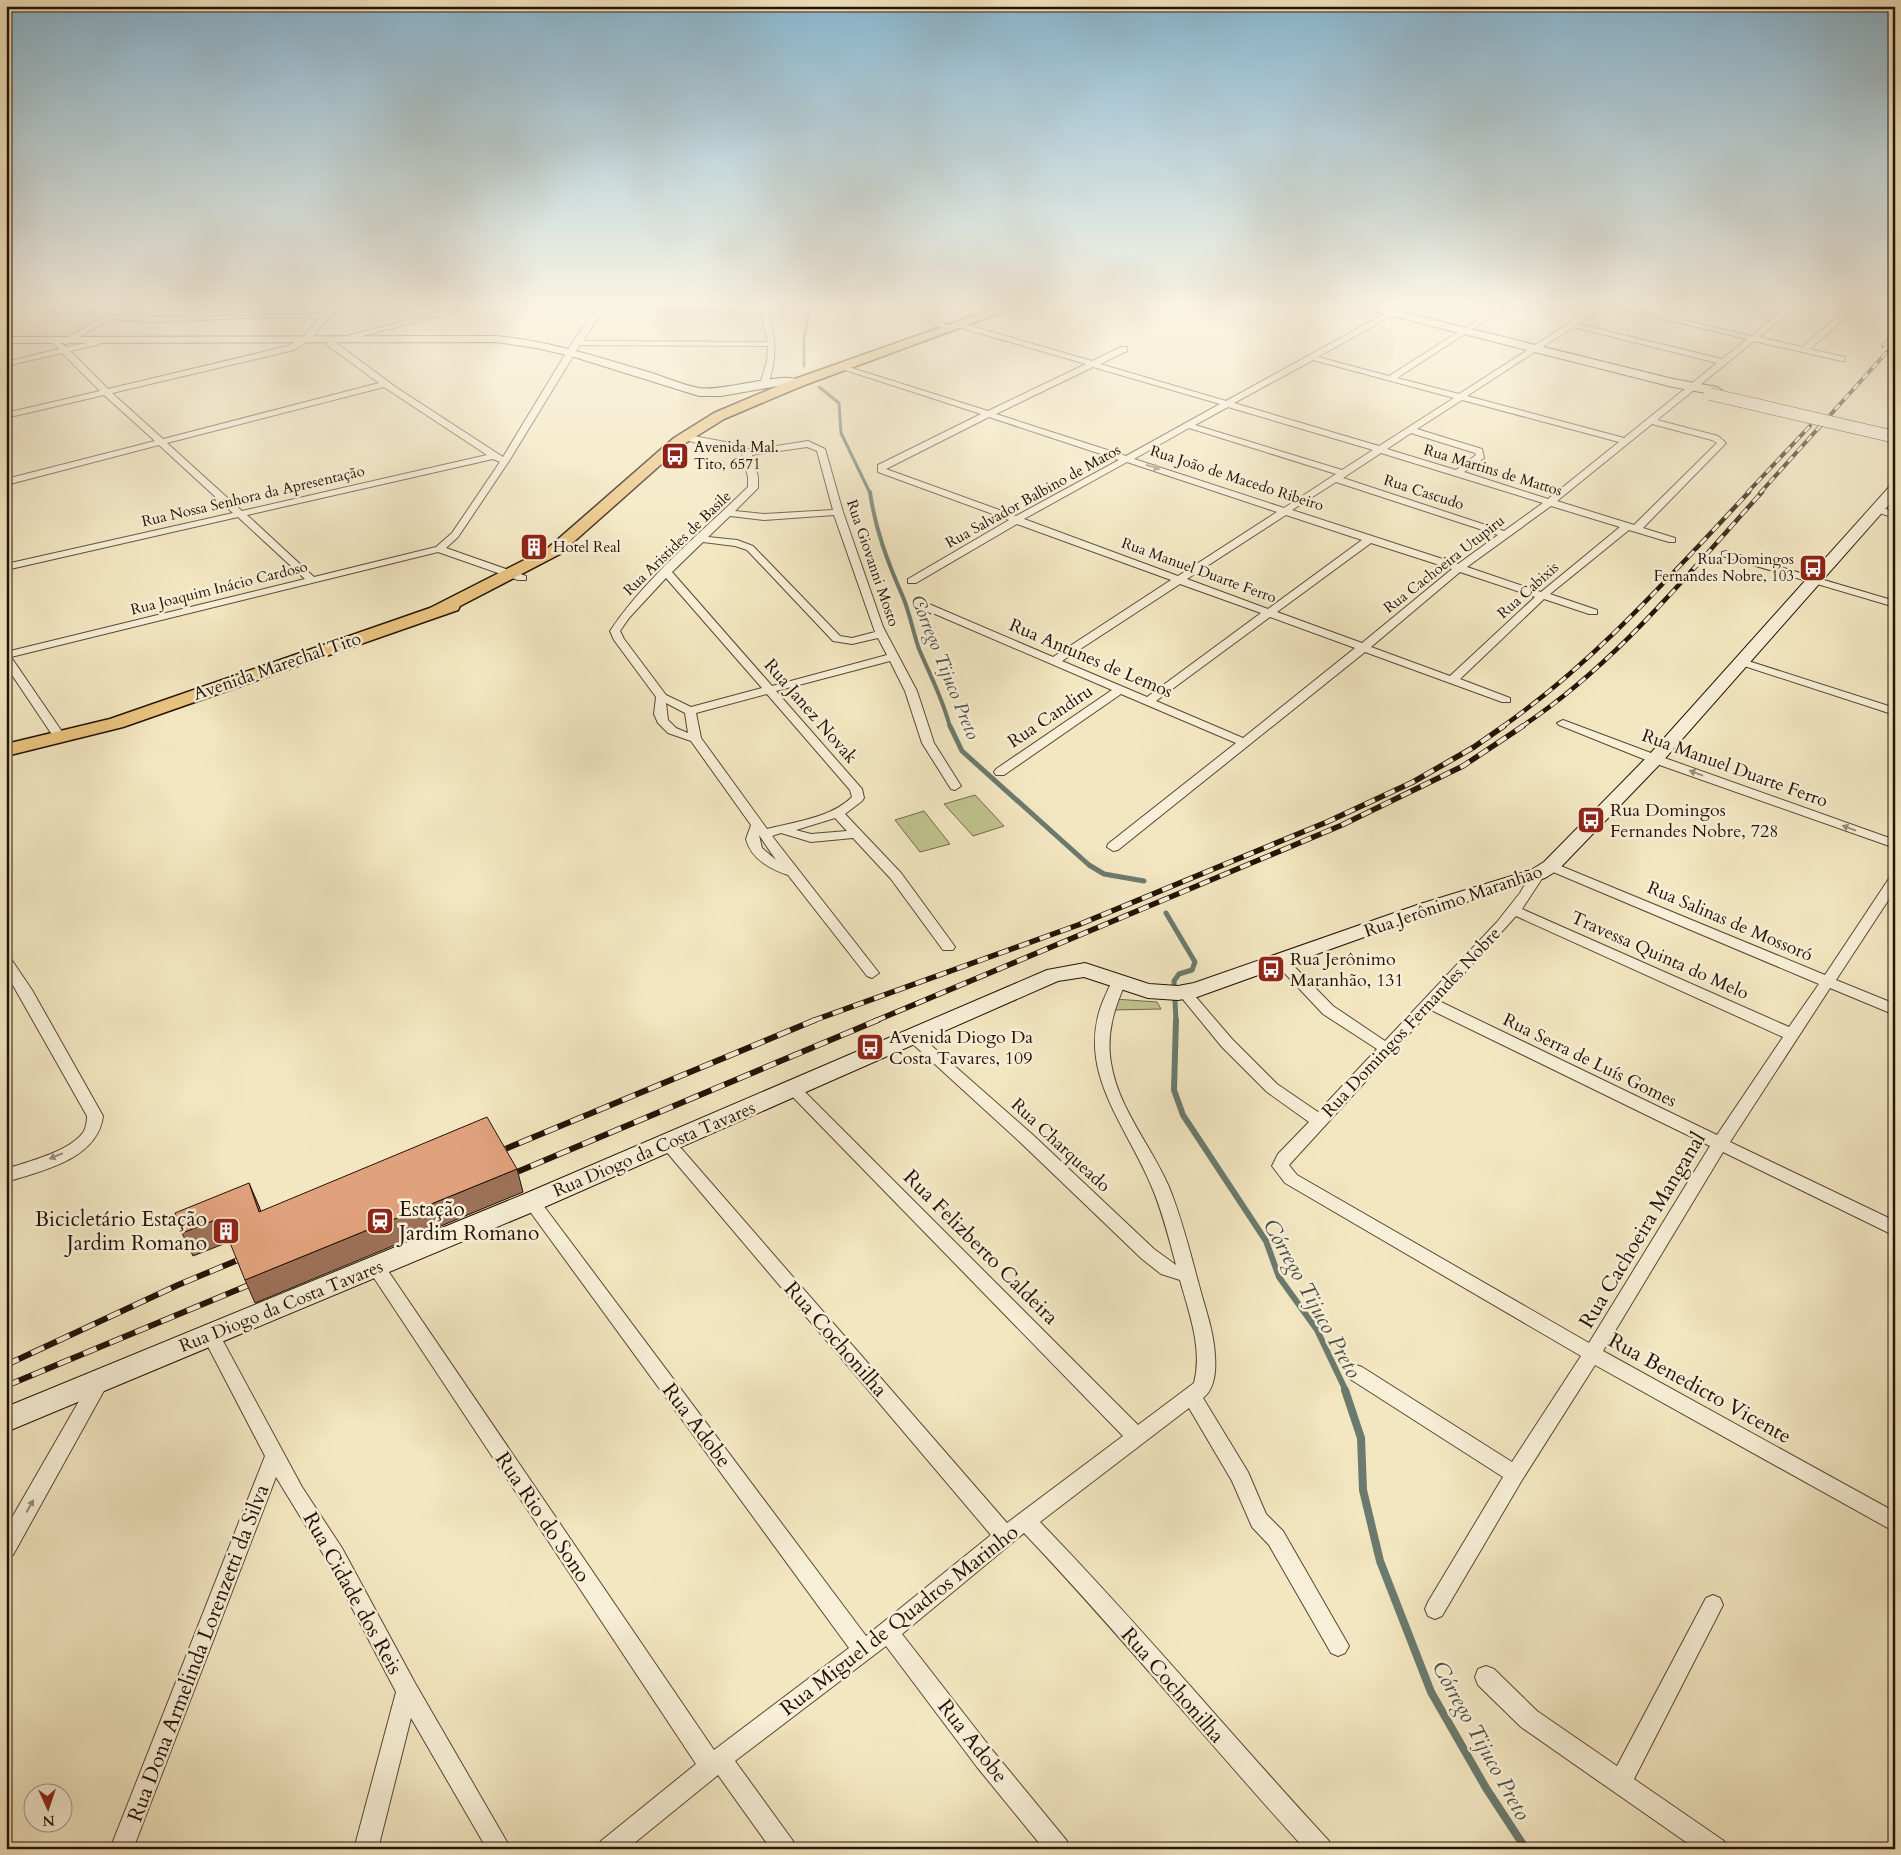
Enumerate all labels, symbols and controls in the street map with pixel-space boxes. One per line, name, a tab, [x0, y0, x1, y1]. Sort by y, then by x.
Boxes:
place label: Avenida Mal. Tito, 6571	[694, 437, 779, 474]
street label: Rua Salvador Balbino de Matos	[942, 439, 1124, 553]
street label: Rua Martins de Mattos	[1421, 439, 1565, 501]
street label: Rua João de Macedo Ribeiro	[1148, 440, 1326, 516]
bus stop icon: Avenida Mal. Tito, 6571	[660, 441, 690, 471]
street label: Rua Nossa Senhora da Apresentação	[140, 461, 366, 531]
one-way arrow	[1146, 463, 1161, 471]
street label: Rua Cascudo	[1381, 470, 1467, 514]
street label: Rua Aristides de Basile	[619, 486, 735, 600]
street label: Rua Giovanni Mosto	[842, 497, 904, 629]
street label: Rua Cachoeira Utupiru	[1379, 510, 1509, 618]
building icon: Hotel Real	[519, 532, 549, 562]
street label: Rua Manuel Duarte Ferro	[1119, 533, 1279, 607]
place label: Hotel Real	[553, 537, 621, 557]
place label: Rua Domingos Fernandes Nobre, 103	[1654, 549, 1794, 586]
bus stop icon: Rua Domingos Fernandes Nobre, 103	[1798, 553, 1828, 583]
street label: Rua Joaquim Inácio Cardoso	[128, 556, 310, 620]
street label: Rua Cabixis	[1493, 557, 1563, 623]
water label: Córrego Tijuco Preto	[904, 591, 986, 744]
street label: Rua Antunes de Lemos	[1005, 613, 1176, 704]
street label: Avenida Marechal Tito	[190, 626, 365, 707]
street label: Rua Janez Novak	[758, 653, 864, 770]
street label: Rua Candiru	[1003, 679, 1098, 754]
street label: Rua Manuel Duarte Ferro	[1638, 723, 1832, 814]
one-way arrow	[1688, 769, 1703, 777]
place label: Rua Domingos Fernandes Nobre, 728	[1610, 798, 1778, 844]
bus stop icon: Rua Domingos Fernandes Nobre, 728	[1576, 805, 1606, 835]
one-way arrow	[1841, 824, 1856, 832]
street label: Rua Jerônimo Maranhão	[1361, 859, 1546, 944]
street label: Rua Salinas de Mossoró	[1643, 875, 1817, 968]
street label: Travessa Quinta do Melo	[1567, 905, 1753, 1006]
street label: Rua Domingos Fernandes Nobre	[1316, 922, 1506, 1123]
place label: Rua Jerônimo Maranhão, 131	[1290, 947, 1404, 993]
bus stop icon: Rua Jerônimo Maranhão, 131	[1256, 954, 1286, 984]
street label: Rua Serra de Luís Gomes	[1499, 1007, 1681, 1113]
place label: Avenida Diogo Da Costa Tavares, 109	[889, 1025, 1033, 1071]
bus stop icon: Avenida Diogo Da Costa Tavares, 109	[855, 1032, 885, 1062]
street label: Rua Charqueado	[1005, 1093, 1116, 1198]
street label: Rua Diogo da Costa Tavares	[549, 1095, 759, 1203]
street label: Rua Cachoeira Manganal	[1572, 1127, 1713, 1334]
one-way arrow	[48, 1152, 63, 1160]
street label: Rua Felizberto Caldeira	[897, 1163, 1065, 1331]
place label: Estação Jardim Romano	[396, 1195, 539, 1248]
place label: Bicicletário Estação Jardim Romano	[35, 1205, 207, 1258]
station icon: Estação Jardim Romano	[365, 1206, 395, 1236]
water label: Córrego Tijuco Preto	[1256, 1213, 1368, 1384]
building icon: Bicicletário Estação Jardim Romano	[211, 1216, 241, 1246]
street label: Rua Diogo da Costa Tavares	[176, 1254, 387, 1359]
street label: Rua Cochonilha	[777, 1275, 894, 1403]
street label: Rua Benedicto Vicente	[1603, 1326, 1796, 1451]
street label: Rua Adobe	[655, 1377, 738, 1474]
street label: Rua Rio do Sono	[488, 1446, 597, 1588]
street label: Rua Dona Armelinda Lorenzetti da Silva	[121, 1480, 276, 1826]
one-way arrow	[26, 1498, 34, 1513]
street label: Rua Cidade dos Reis	[296, 1507, 409, 1680]
street label: Rua Miguel de Quadros Marinho	[774, 1518, 1025, 1723]
street label: Rua Cochonilha	[1114, 1621, 1231, 1749]
water label: Córrego Tijuco Preto	[1425, 1655, 1537, 1826]
street label: Rua Adobe	[931, 1693, 1015, 1789]
north arrow	[22, 1782, 72, 1832]
text: N	[42, 1811, 55, 1830]

